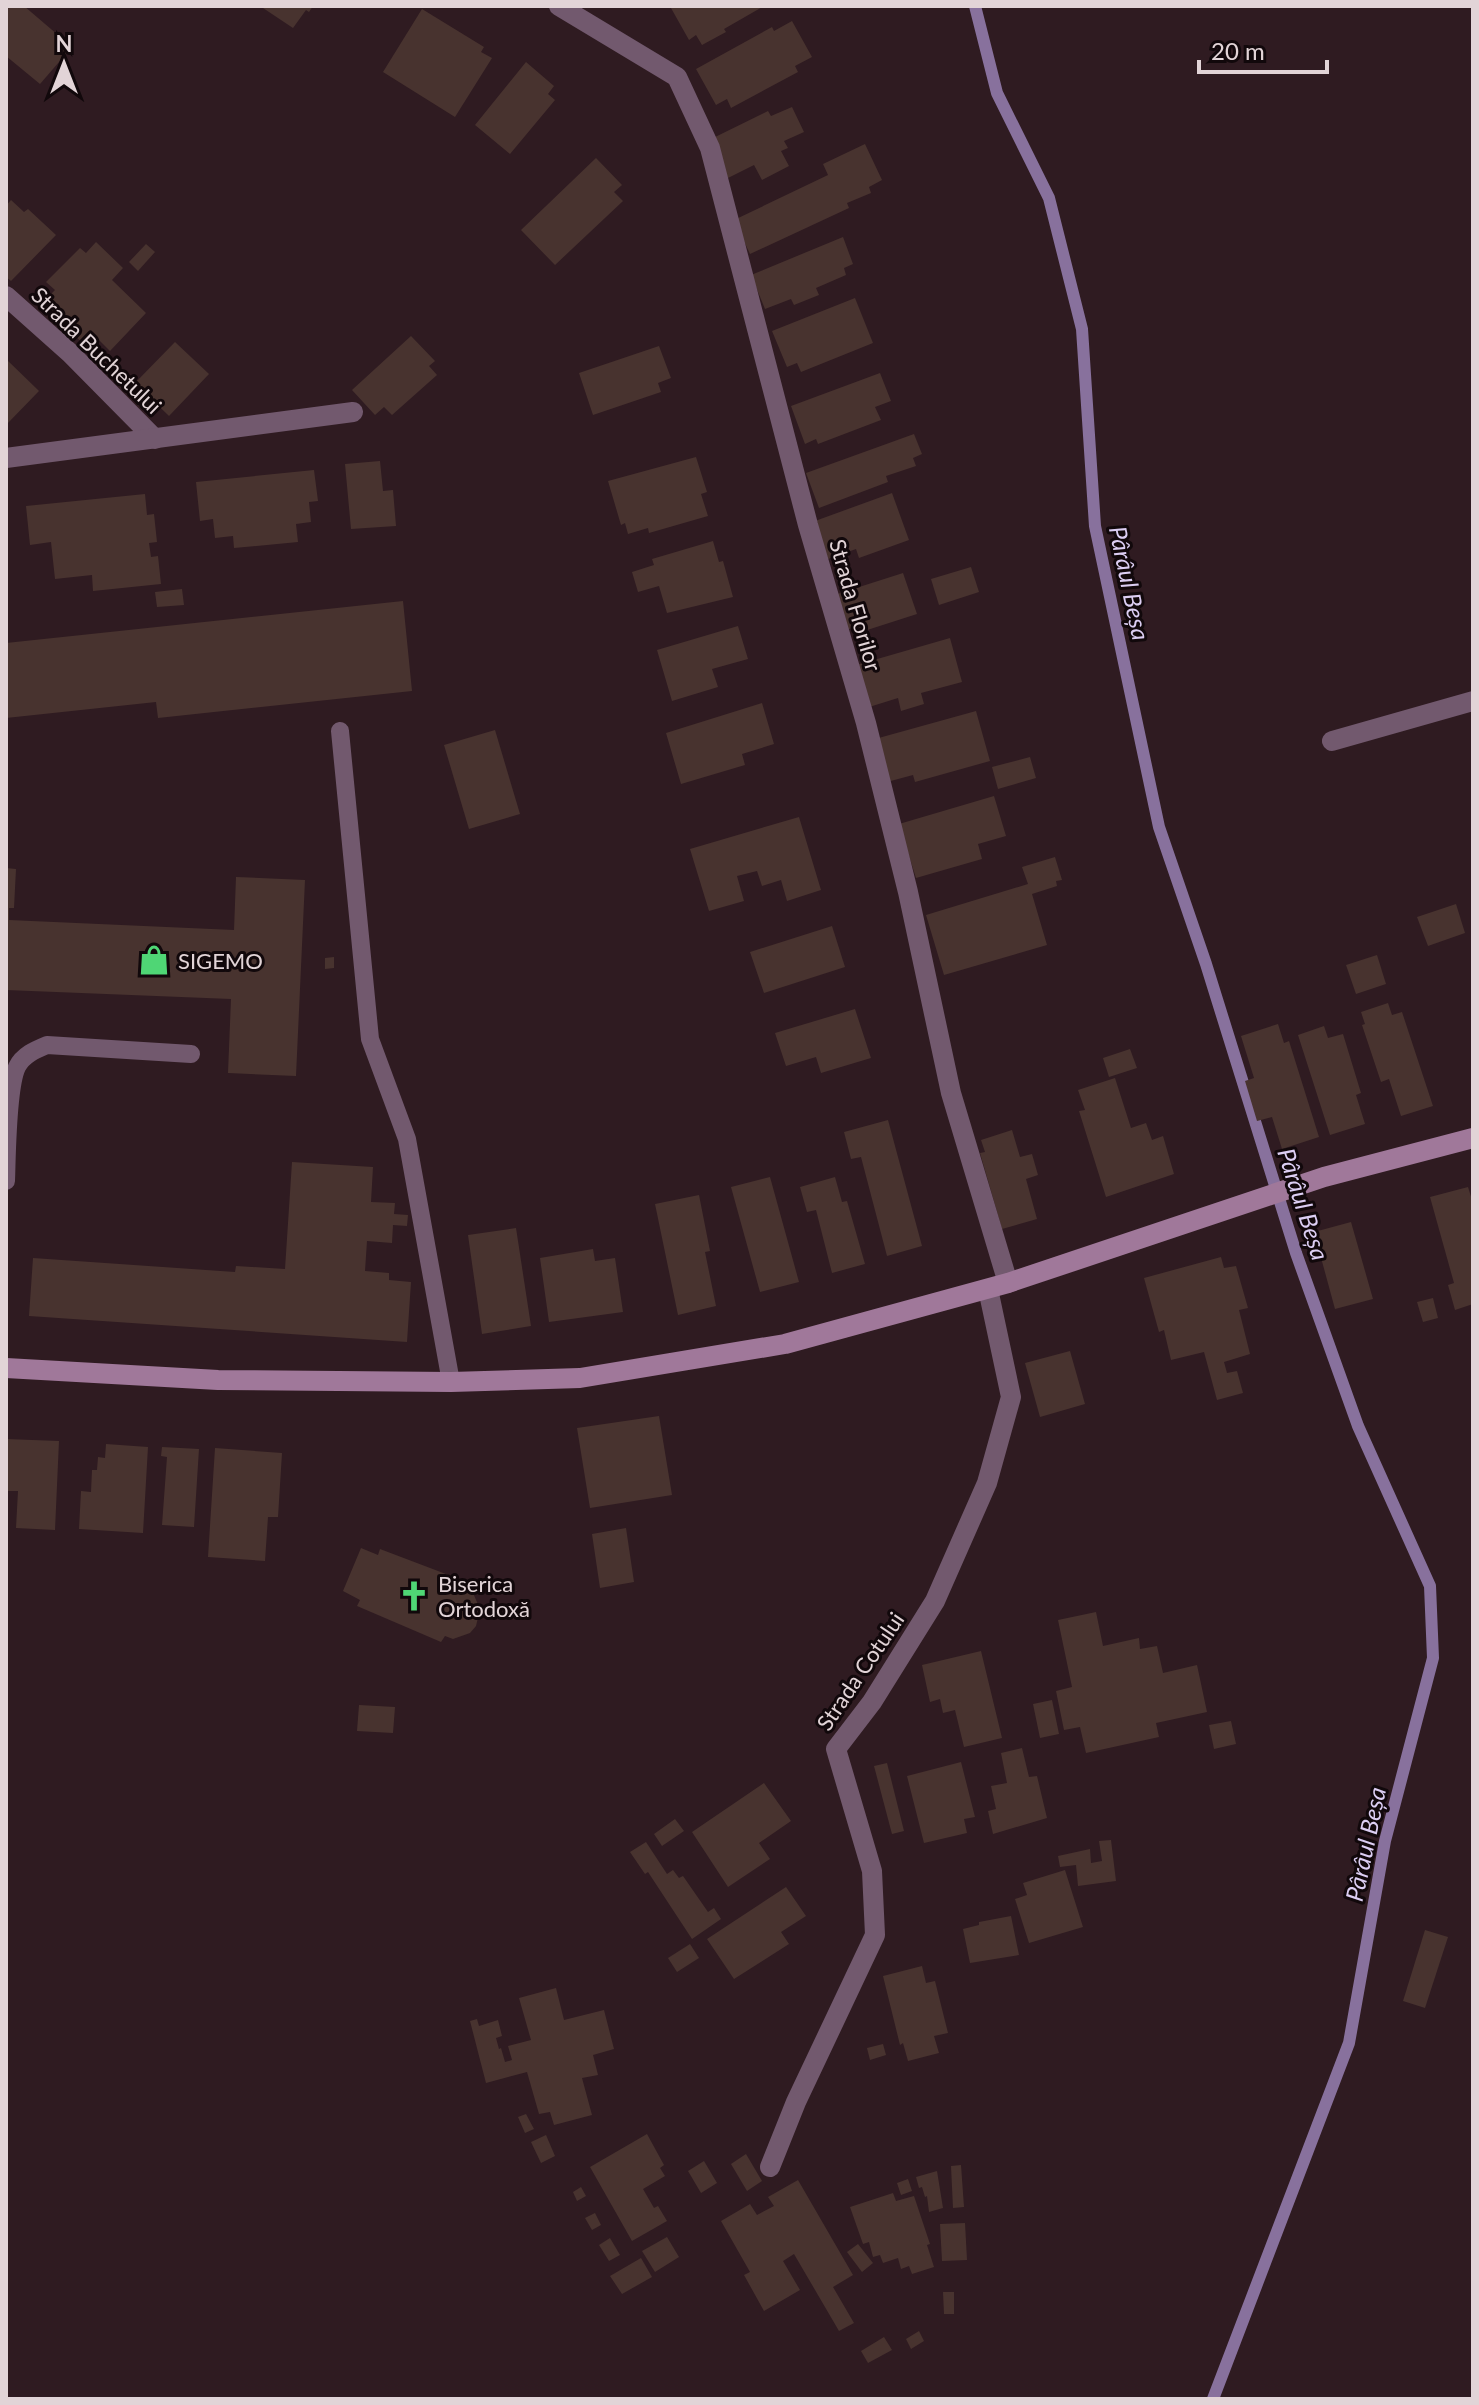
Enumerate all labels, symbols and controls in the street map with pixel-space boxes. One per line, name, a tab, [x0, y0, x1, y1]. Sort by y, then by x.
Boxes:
north arrow	[24, 24, 104, 104]
scale bar	[1199, 24, 1327, 74]
text: N	[56, 30, 72, 57]
text: 20 m	[1211, 36, 1265, 65]
street label: Strada Buchetului	[26, 281, 168, 419]
water label: Pârâul Beșa	[1104, 523, 1156, 643]
street label: Strada Florilor	[824, 536, 888, 674]
shop icon: SIGEMO	[137, 943, 171, 977]
place label: SIGEMO	[178, 947, 263, 974]
water label: Pârâul Beșa	[1272, 1144, 1336, 1264]
place label: Biserica Ortodoxă	[438, 1570, 530, 1622]
church icon: Biserica Ortodoxă	[397, 1579, 431, 1613]
street label: Strada Cotului	[811, 1607, 909, 1735]
water label: Pârâul Beșa	[1339, 1784, 1391, 1904]

